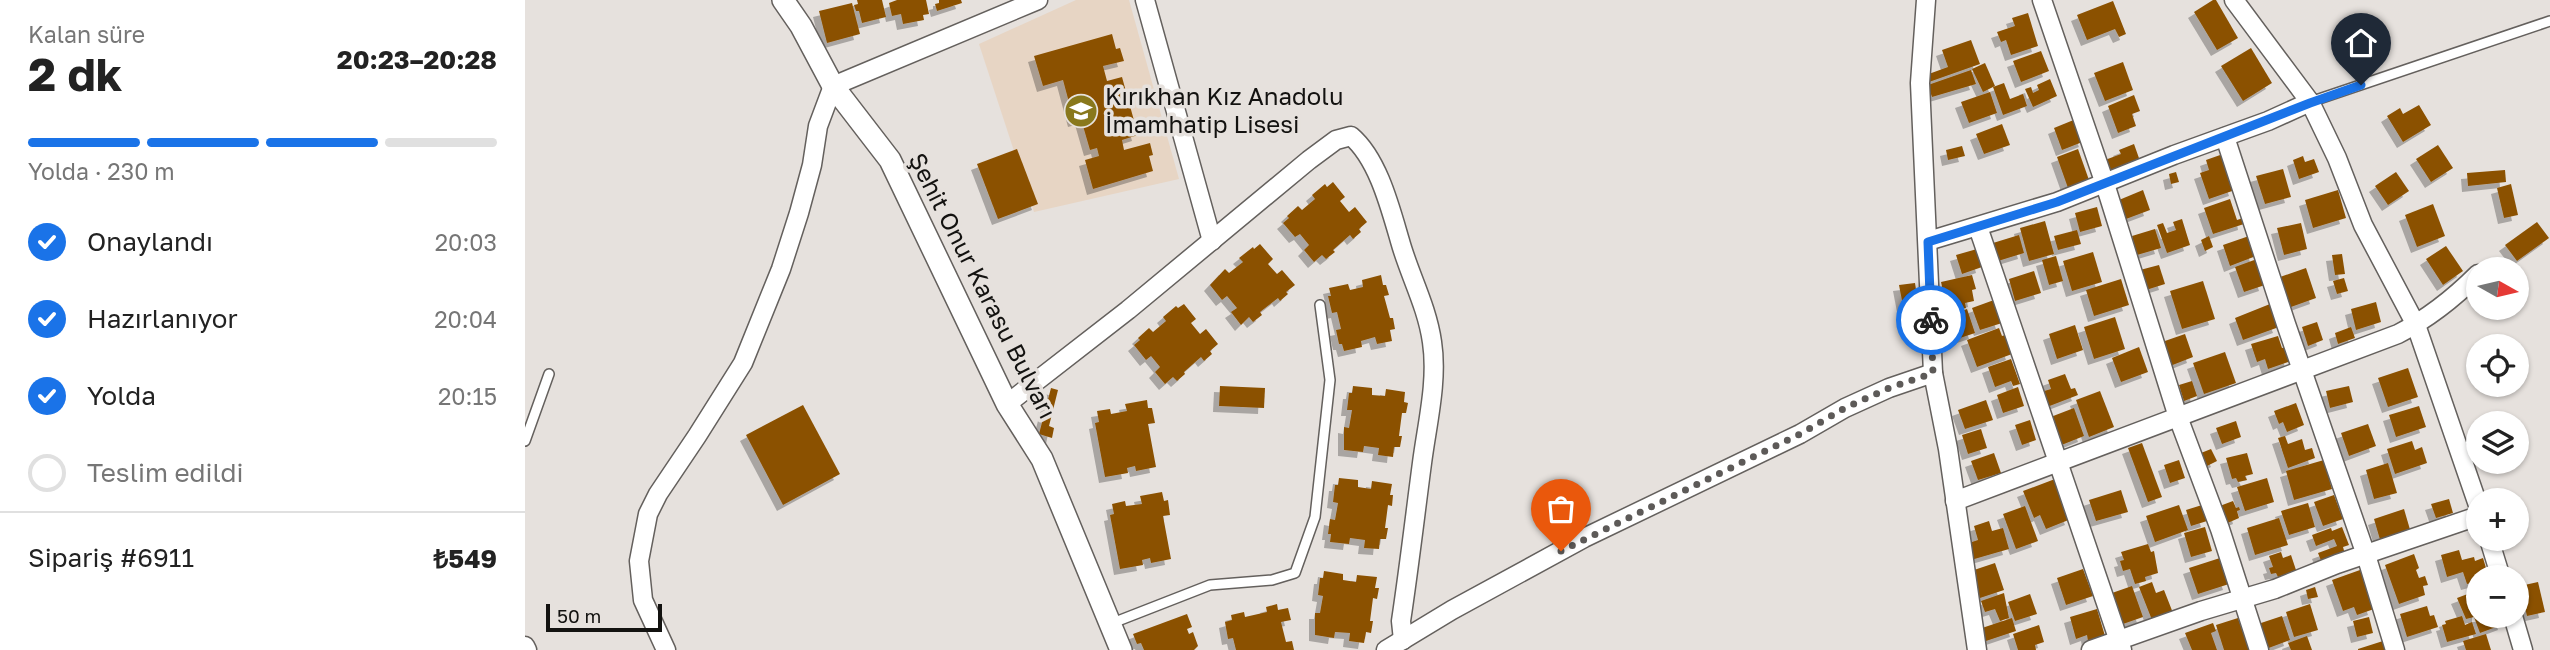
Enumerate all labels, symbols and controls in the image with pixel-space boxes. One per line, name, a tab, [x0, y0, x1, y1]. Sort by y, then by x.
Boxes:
pin	[2331, 13, 2391, 85]
text: Kalan süre	[28, 20, 145, 48]
icon: home	[2342, 24, 2380, 62]
text: 20:23–20:28	[337, 44, 497, 75]
text: 2 dk	[28, 46, 123, 101]
place label: Kırıkhan Kız Anadolu İmamhatip Lisesi	[1105, 81, 1343, 138]
school or university icon: Kırıkhan Kız Anadolu İmamhatip Lisesi	[1062, 92, 1100, 130]
street label: Şehit Onur Karasu Bulvarı	[904, 148, 1063, 423]
text: Yolda · 230 m	[28, 157, 175, 185]
icon: check	[28, 223, 66, 261]
text: Onaylandı	[87, 226, 213, 257]
text: 20:03	[435, 228, 497, 256]
north arrow	[2466, 257, 2529, 320]
map controls	[2466, 257, 2529, 628]
courier	[1896, 285, 1966, 355]
icon: check	[28, 300, 66, 338]
icon: bike	[1912, 301, 1950, 339]
text: Hazırlanıyor	[87, 303, 238, 334]
text: 20:04	[434, 305, 497, 333]
button: locate	[2466, 334, 2529, 397]
icon: check	[28, 377, 66, 415]
text: Yolda	[87, 380, 156, 411]
text: 20:15	[438, 382, 497, 410]
button: layers	[2466, 411, 2529, 474]
text: Teslim edildi	[87, 457, 244, 488]
pin	[1531, 479, 1591, 551]
button: +	[2466, 488, 2529, 551]
icon: bag	[1542, 490, 1580, 528]
text: Sipariş #6911	[28, 542, 194, 573]
text: ₺549	[434, 543, 497, 574]
button: −	[2466, 565, 2529, 628]
scale bar	[546, 601, 661, 633]
text: 50 m	[557, 604, 601, 627]

